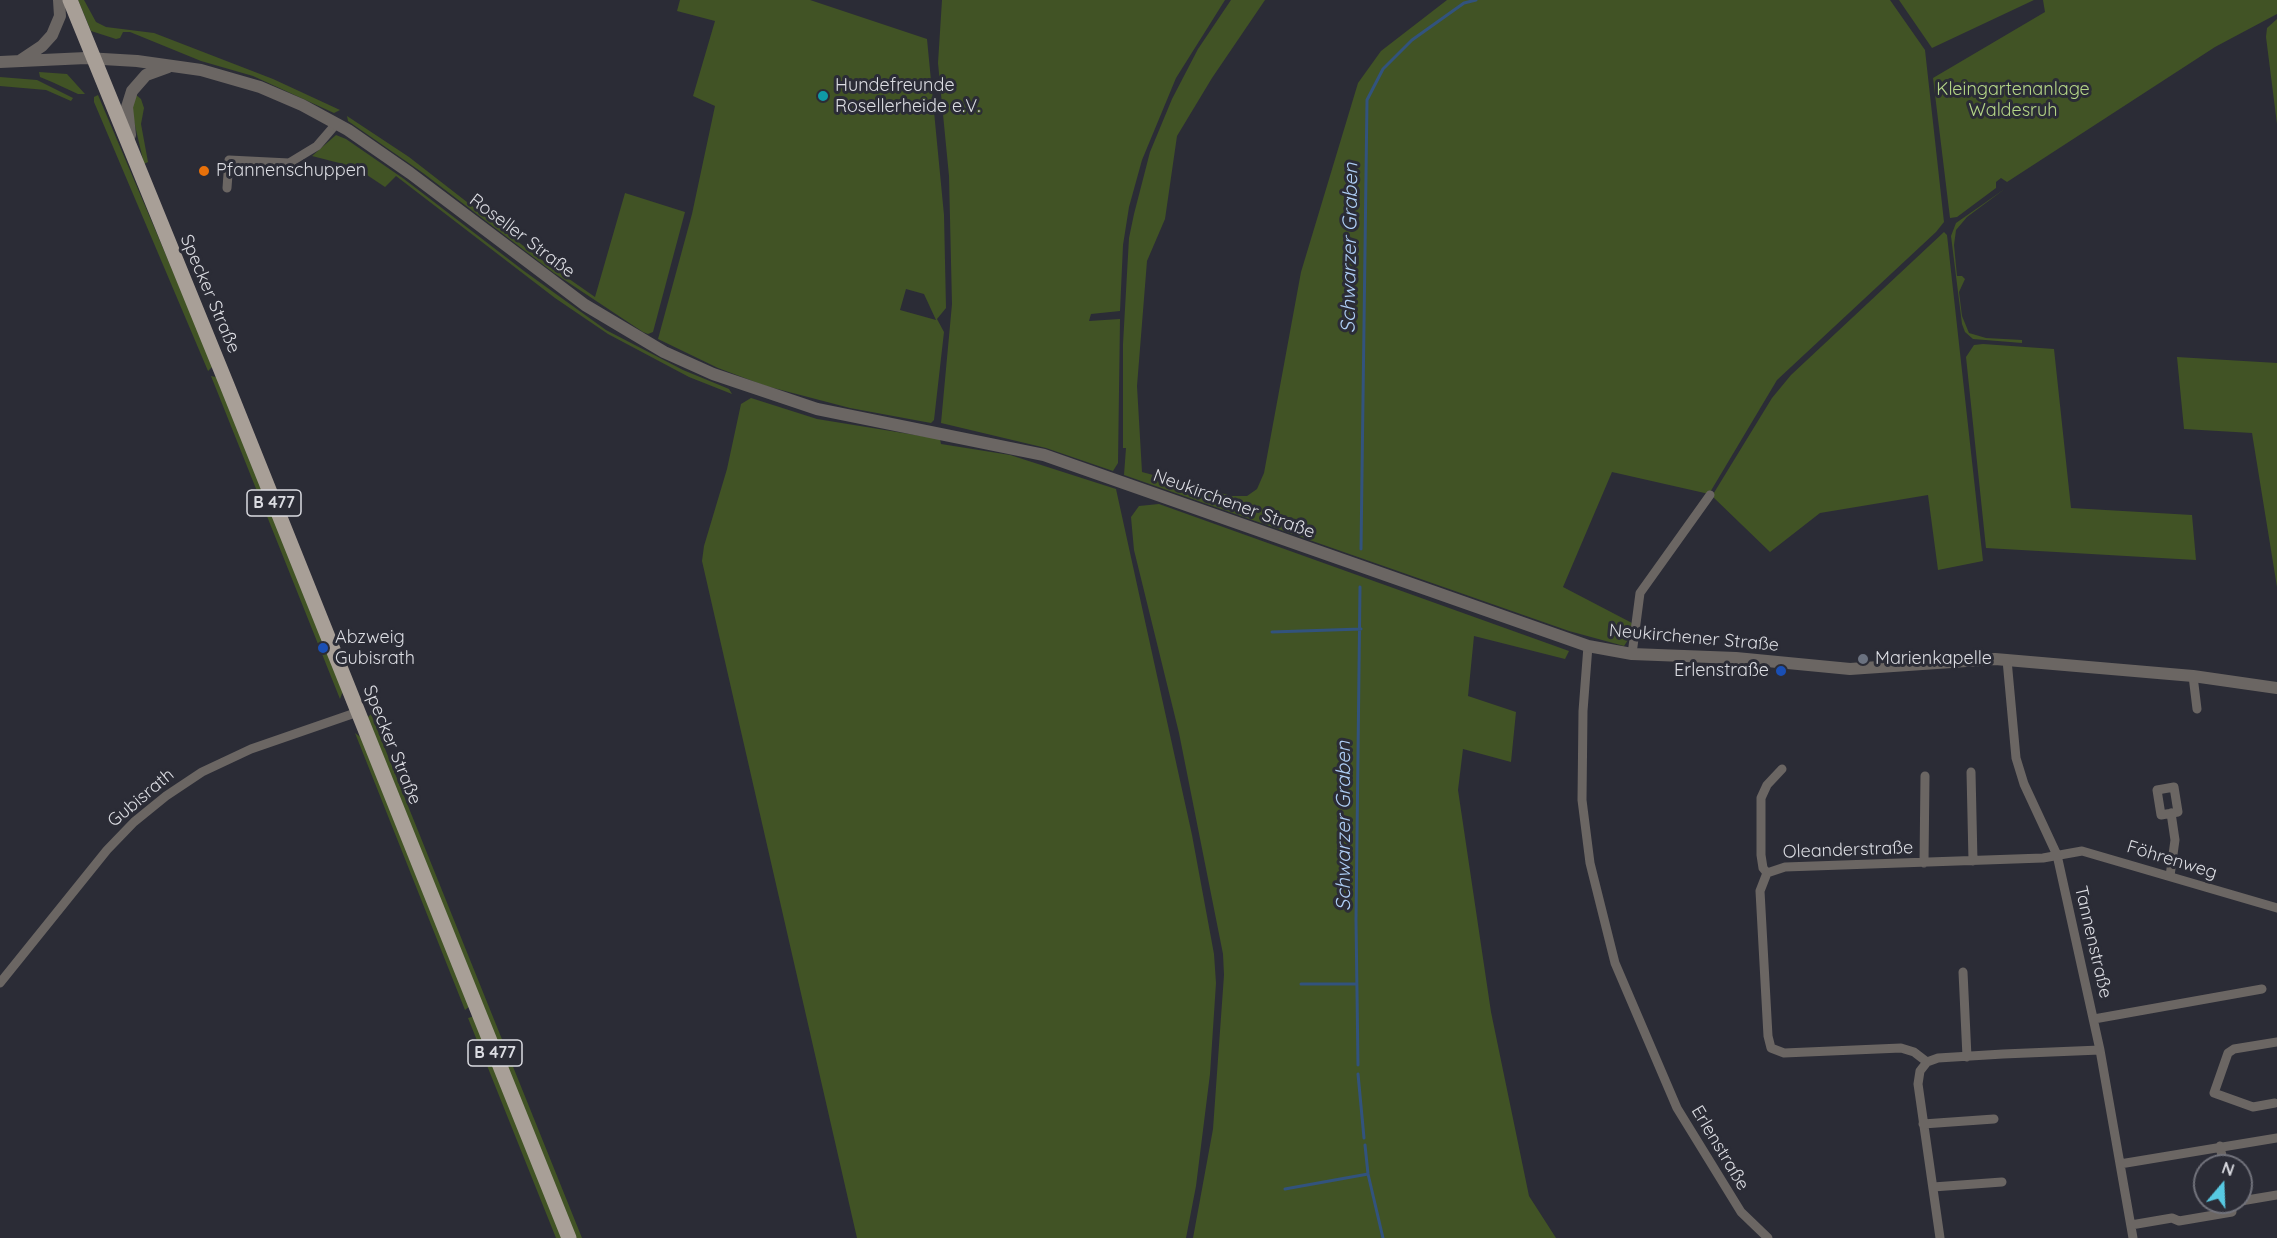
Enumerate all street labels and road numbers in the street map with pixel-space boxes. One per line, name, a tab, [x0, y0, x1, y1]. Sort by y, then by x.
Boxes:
street label: Roseller Straße	[465, 189, 579, 283]
street label: Specker Straße	[175, 231, 245, 357]
street label: Neukirchener Straße	[1150, 465, 1318, 543]
road number: B 477	[247, 490, 301, 516]
street label: Neukirchener Straße	[1608, 620, 1780, 656]
street label: Specker Straße	[358, 682, 426, 808]
street label: Gubisrath	[103, 764, 179, 832]
street label: Föhrenweg	[2124, 836, 2220, 884]
street label: Oleanderstraße	[1782, 837, 1914, 863]
street label: Tannenstraße	[2070, 884, 2116, 1000]
road number: B 477	[468, 1040, 522, 1066]
street label: Erlenstraße	[1686, 1102, 1754, 1194]

